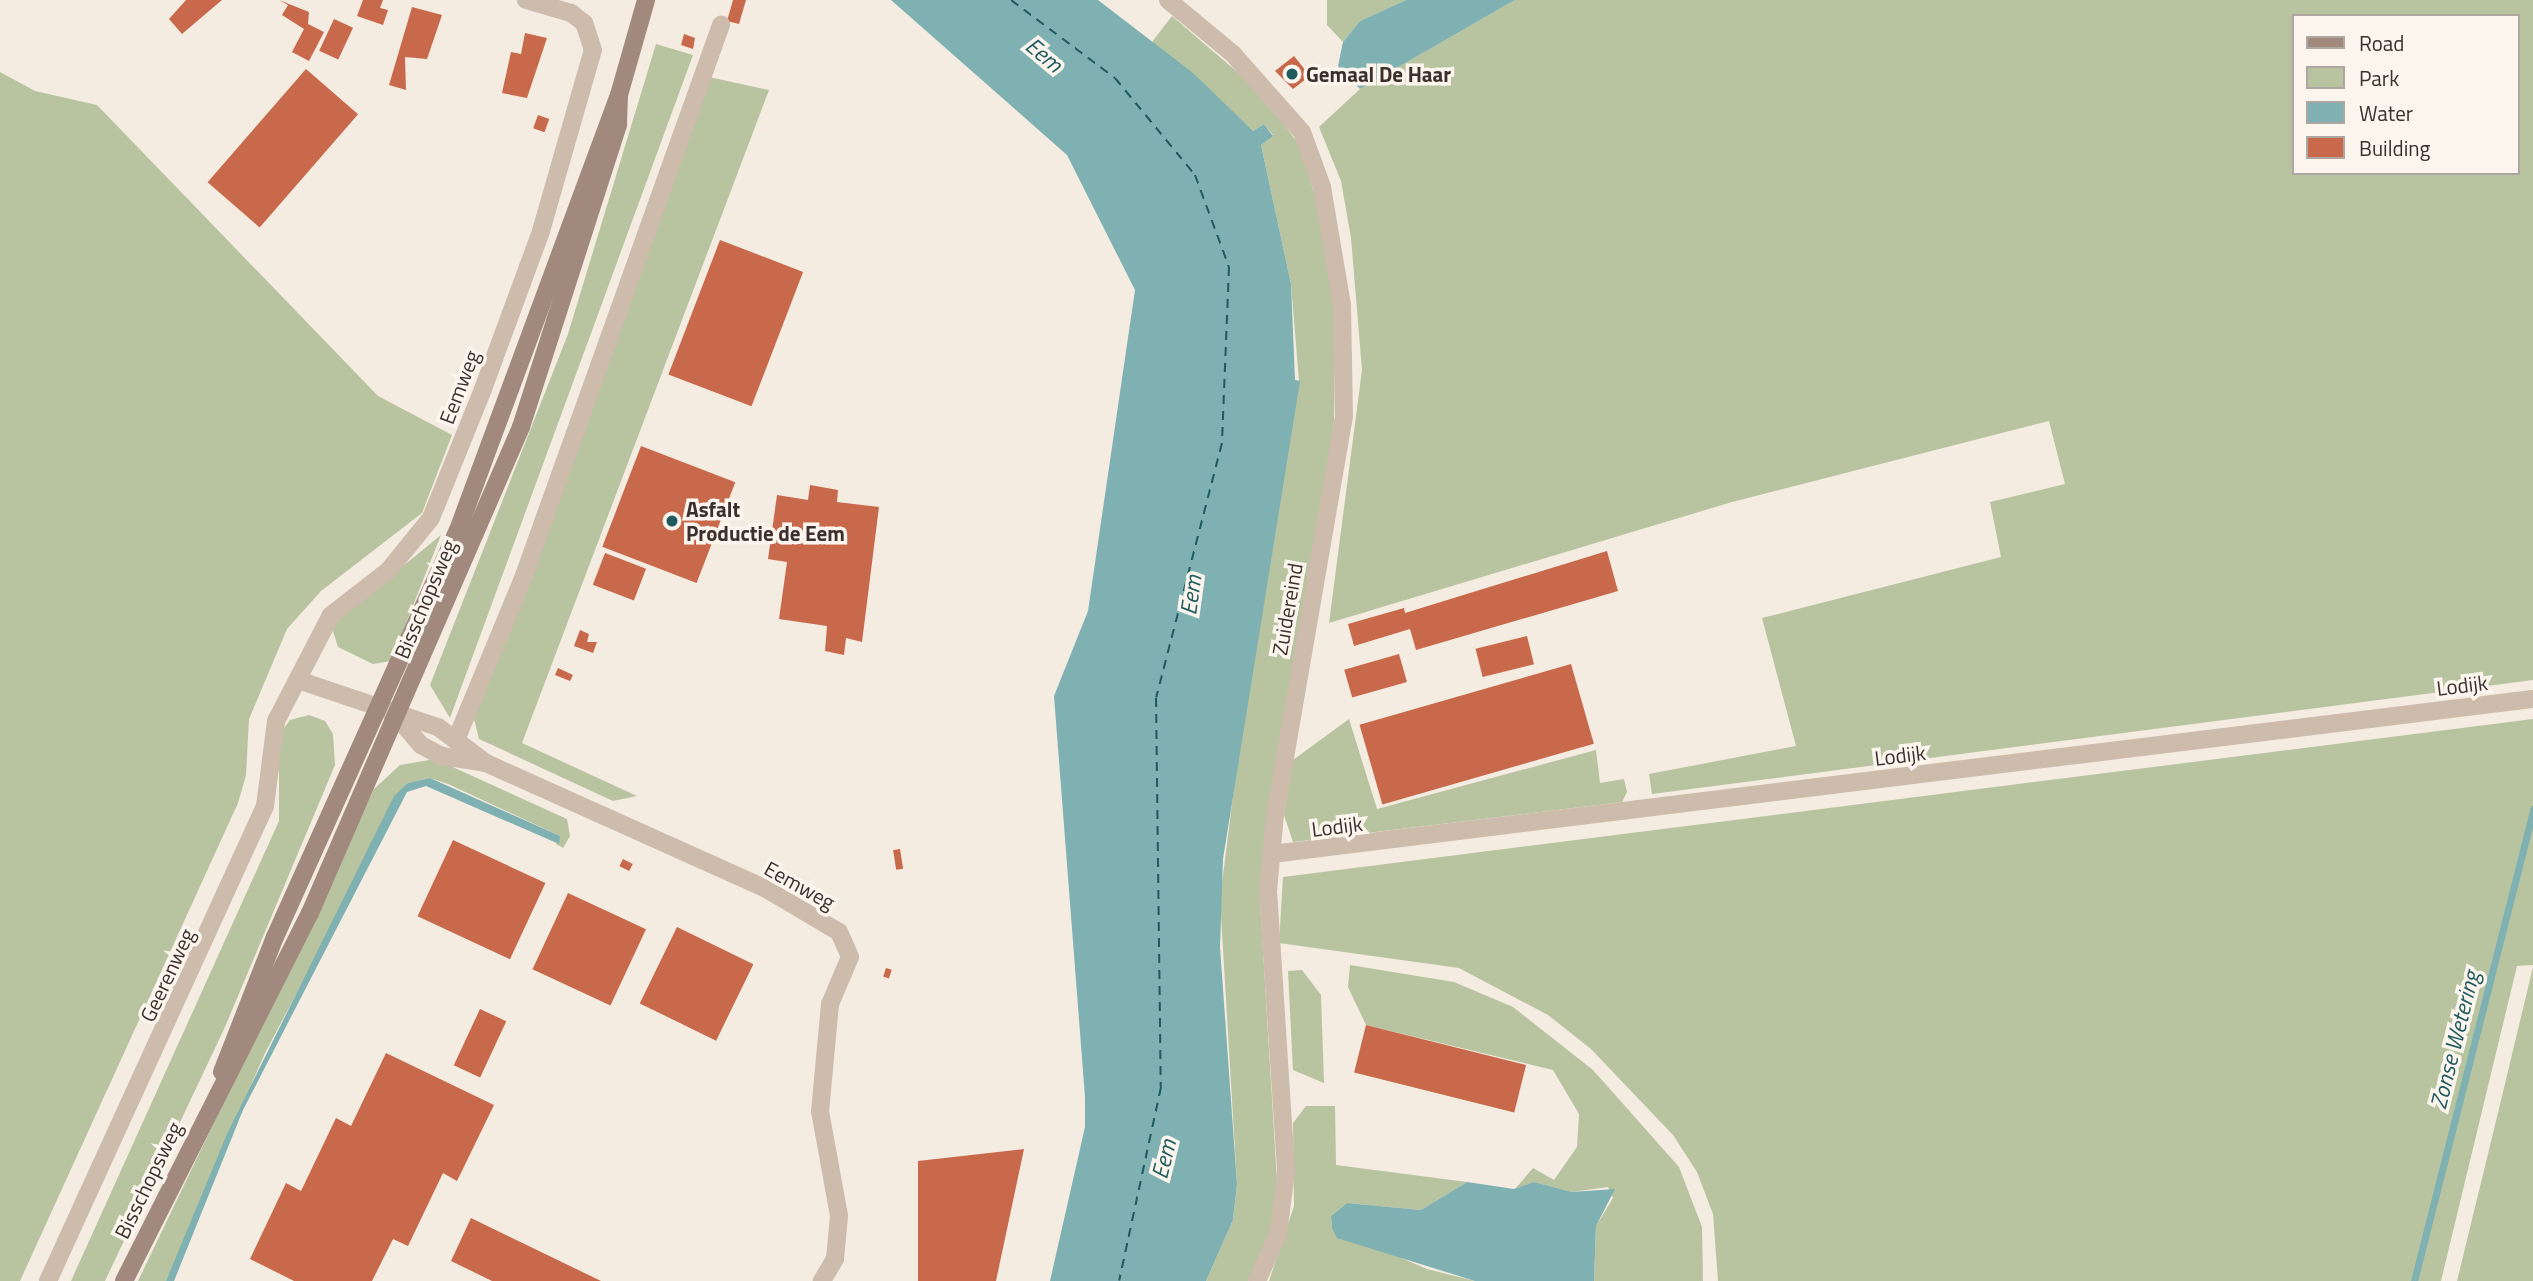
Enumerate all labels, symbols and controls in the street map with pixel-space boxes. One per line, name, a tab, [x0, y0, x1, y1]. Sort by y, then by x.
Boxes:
legend	[2292, 14, 2519, 175]
text: Road	[2359, 27, 2404, 59]
water label: Eem	[1020, 32, 1068, 78]
place label: Gemaal De Haar	[1306, 61, 1451, 87]
text: Park	[2359, 62, 2399, 94]
marker: Gemaal De Haar	[1284, 66, 1300, 82]
text: Water	[2359, 97, 2413, 129]
text: Building	[2359, 132, 2430, 164]
street label: Eemweg	[433, 347, 485, 427]
place label: Asfalt Productie de Eem	[686, 496, 845, 546]
marker: Asfalt Productie de Eem	[664, 513, 680, 529]
street label: Bisschopsweg	[389, 536, 461, 662]
street label: Zuidereind	[1267, 561, 1307, 657]
water label: Eem	[1175, 573, 1207, 617]
street label: Lodijk	[2435, 669, 2489, 701]
street label: Lodijk	[1873, 739, 1927, 771]
street label: Lodijk	[1310, 810, 1364, 842]
street label: Eemweg	[760, 855, 840, 915]
street label: Geerenweg	[134, 924, 200, 1026]
water label: Zonse Wetering	[2425, 968, 2485, 1112]
street label: Bisschopsweg	[109, 1118, 187, 1242]
water label: Eem	[1146, 1136, 1182, 1182]

